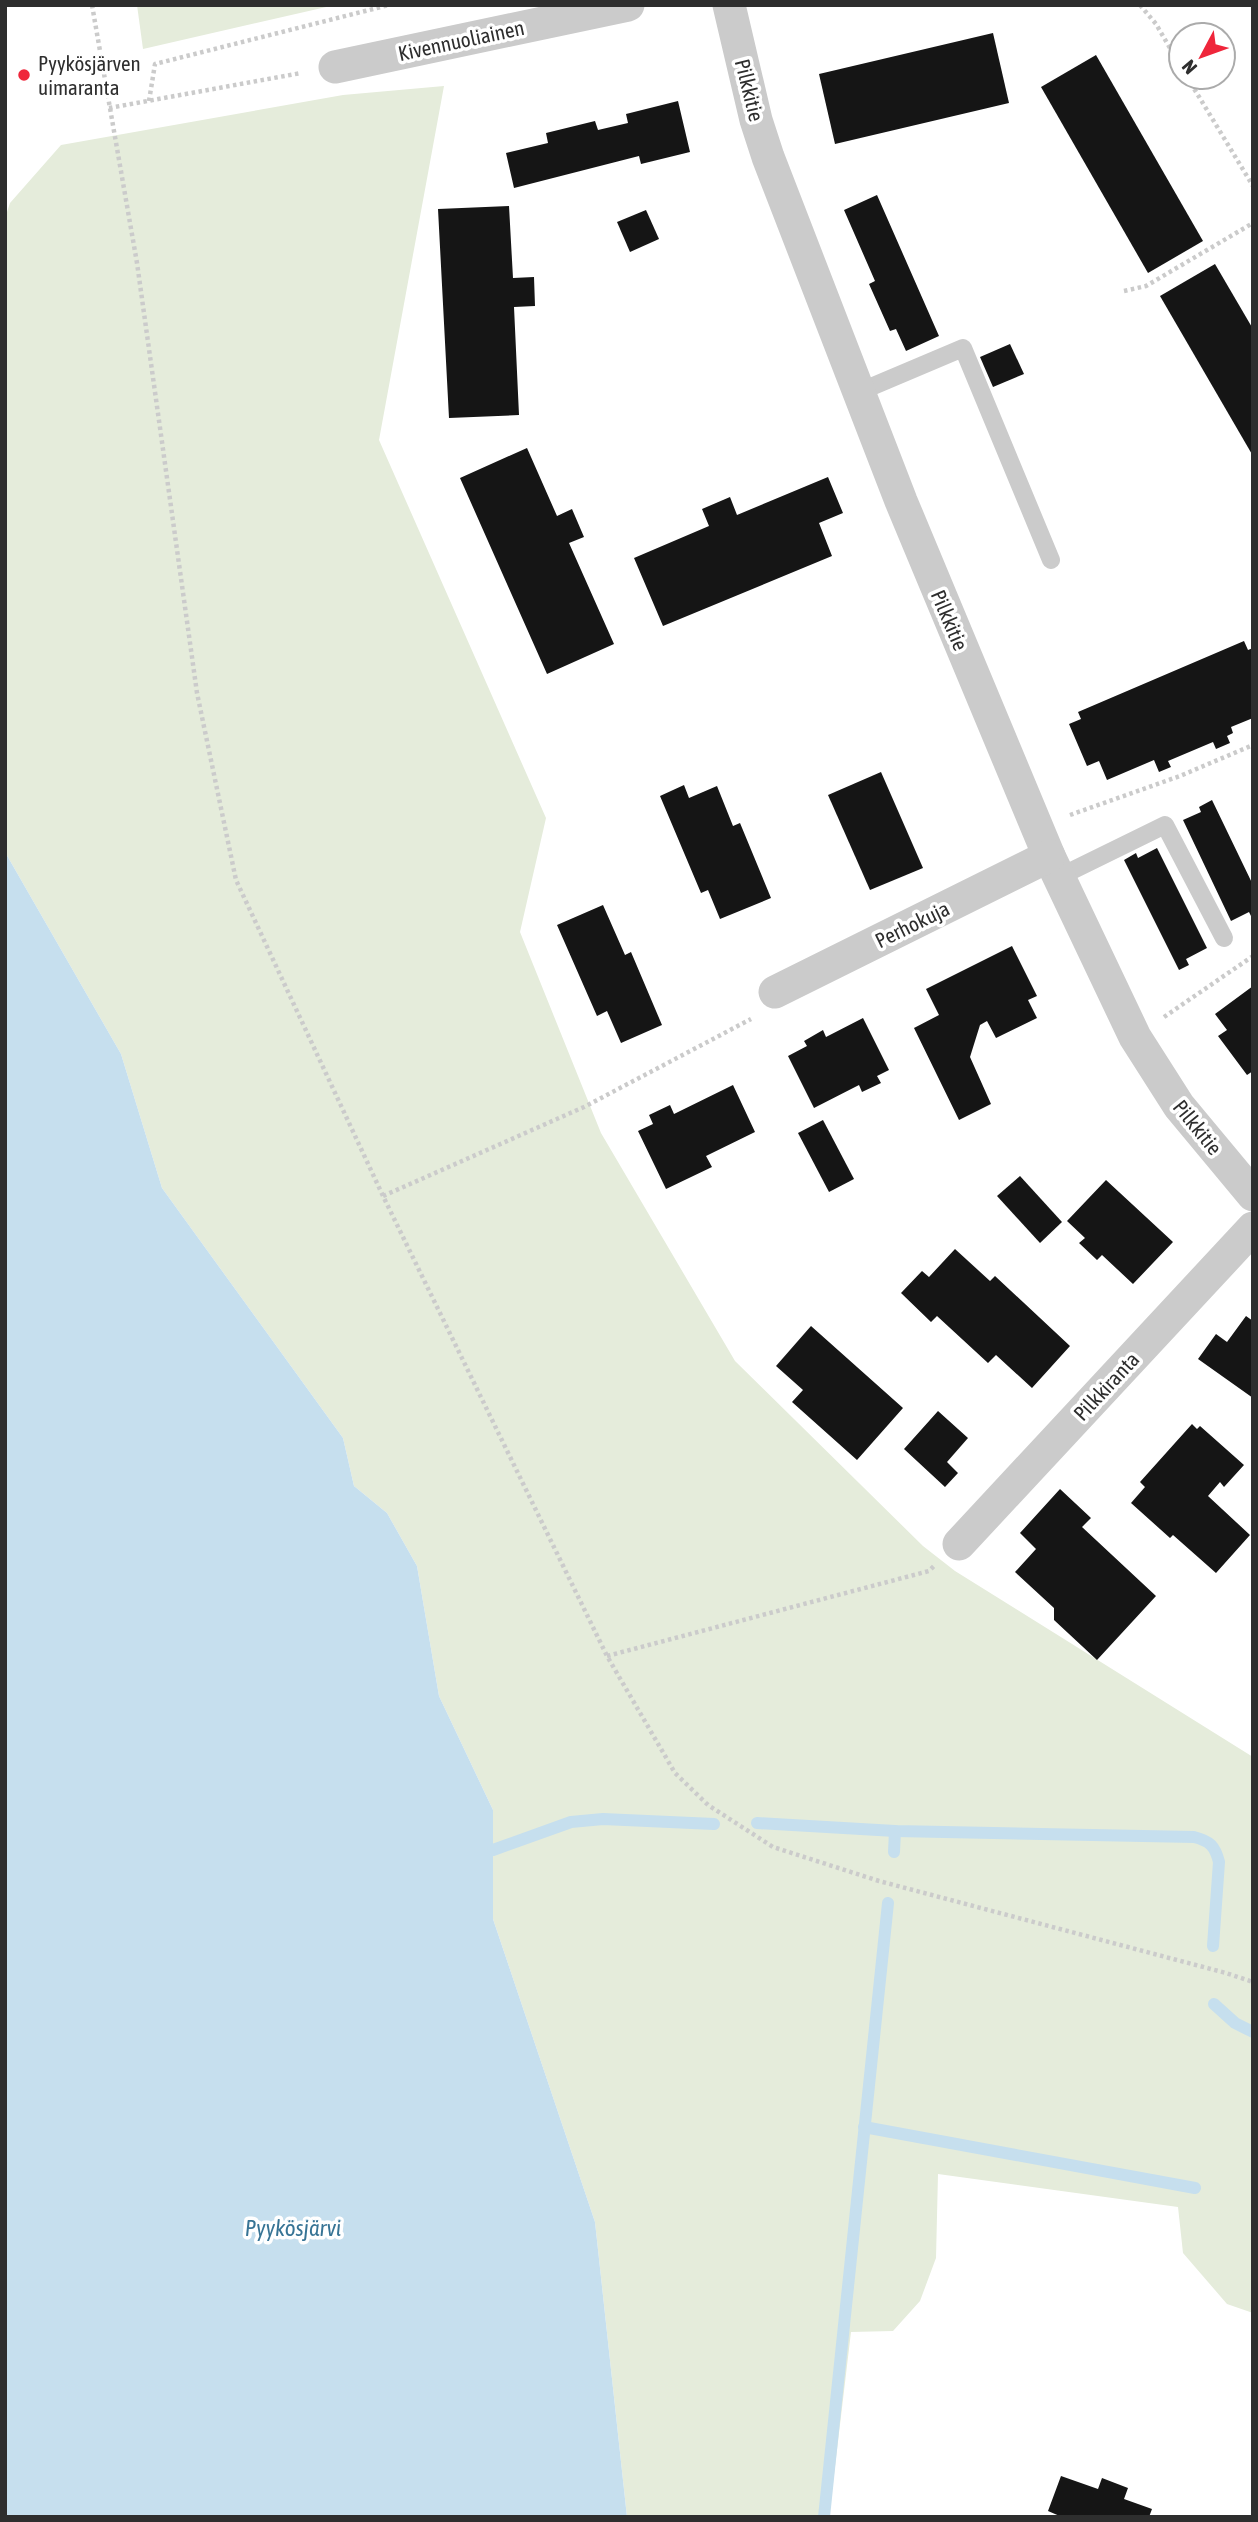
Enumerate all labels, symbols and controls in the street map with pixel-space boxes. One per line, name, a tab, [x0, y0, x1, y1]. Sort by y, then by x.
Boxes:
street label: Kivennuoliainen	[396, 15, 526, 65]
north arrow	[1167, 21, 1237, 91]
place label: Pyykösjärven uimaranta	[38, 51, 141, 99]
street label: Pilkkitie	[731, 56, 769, 124]
text: N	[1177, 56, 1201, 79]
marker: Pyykösjärven uimaranta	[16, 67, 32, 83]
street label: Pilkkitie	[927, 586, 973, 654]
street label: Perhokuja	[871, 896, 953, 952]
street label: Pilkkitie	[1169, 1095, 1227, 1159]
street label: Pilkkiranta	[1068, 1347, 1144, 1425]
water label: Pyykösjärvi	[245, 2215, 341, 2241]

